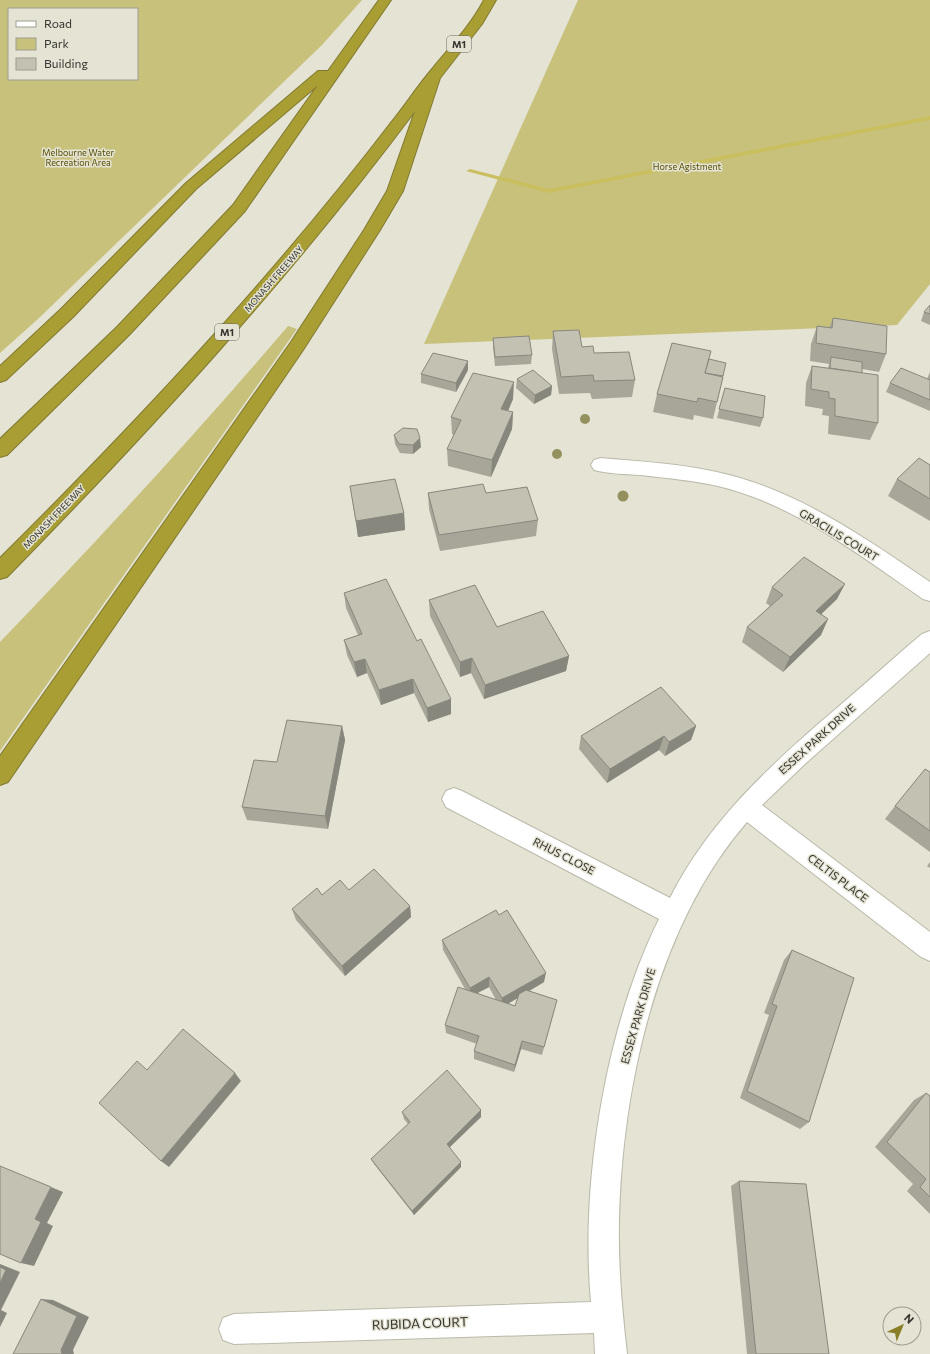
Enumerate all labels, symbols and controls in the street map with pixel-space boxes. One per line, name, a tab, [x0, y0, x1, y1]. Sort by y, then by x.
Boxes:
legend	[8, 8, 138, 80]
text: Road	[44, 16, 72, 30]
text: Park	[44, 36, 70, 50]
road number: M1	[447, 36, 471, 52]
text: Building	[44, 56, 88, 70]
park label: Melbourne Water Recreation Area	[42, 147, 114, 168]
park label: Horse Agistment	[653, 161, 722, 172]
street label: MONASH FREEWAY	[242, 243, 305, 314]
road number: M1	[215, 324, 239, 340]
street label: MONASH FREEWAY	[20, 482, 87, 551]
street label: GRACILIS COURT	[797, 506, 881, 563]
street label: ESSEX PARK DRIVE	[776, 701, 858, 777]
street label: RHUS CLOSE	[531, 834, 597, 877]
street label: CELTIS PLACE	[805, 851, 871, 905]
street label: ESSEX PARK DRIVE	[618, 967, 657, 1065]
north arrow	[882, 1306, 922, 1346]
text: N	[902, 1311, 917, 1326]
street label: RUBIDA COURT	[372, 1313, 468, 1333]

